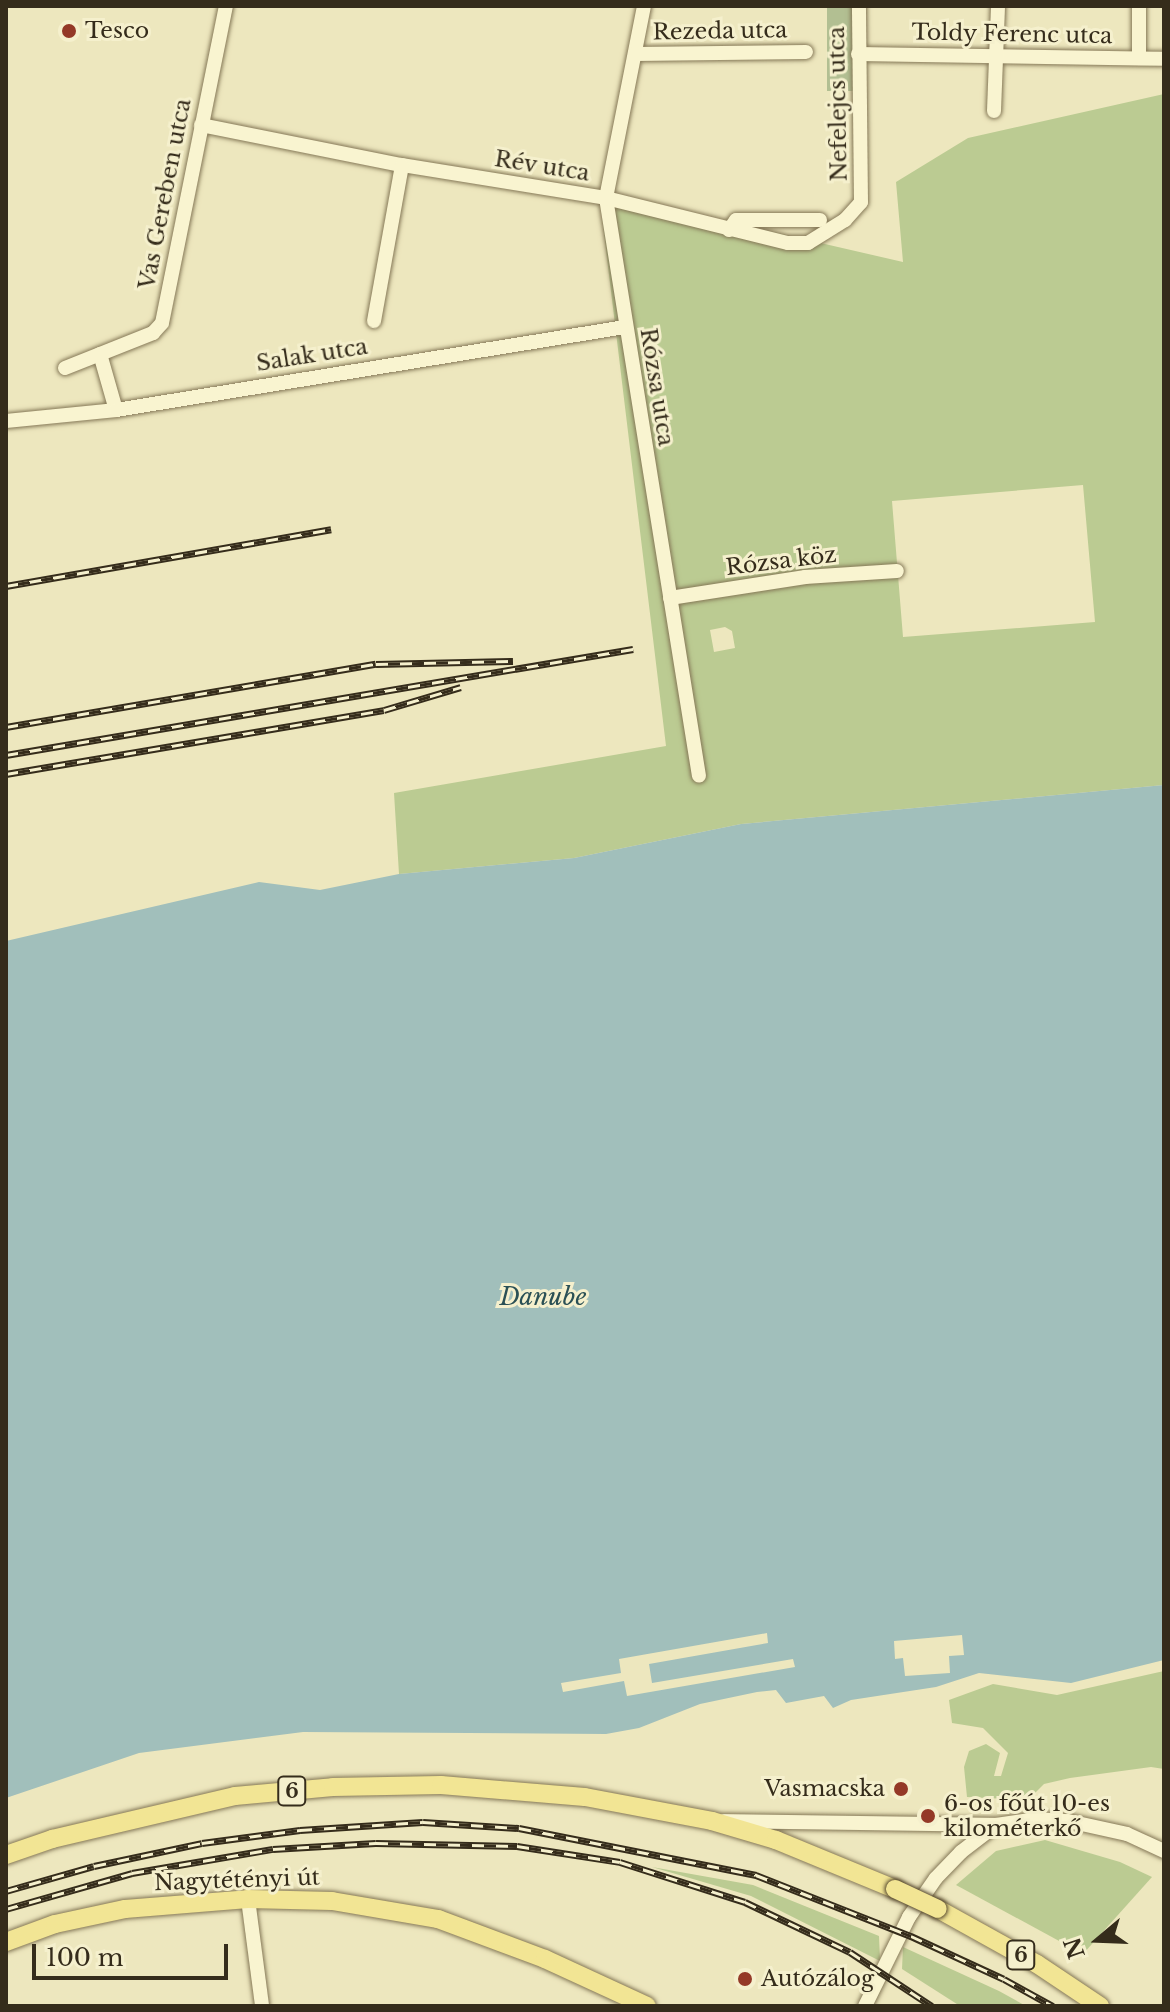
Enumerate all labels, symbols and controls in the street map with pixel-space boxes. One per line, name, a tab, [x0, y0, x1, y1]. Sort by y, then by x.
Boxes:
street label: Rezeda utca	[652, 17, 788, 45]
place label: Tesco	[85, 18, 149, 44]
street label: Toldy Ferenc utca	[911, 19, 1113, 49]
marker: Tesco	[60, 22, 78, 40]
street label: Nefelejcs utca	[823, 26, 853, 182]
street label: Vas Gereben utca	[134, 96, 196, 292]
street label: Rév utca	[492, 145, 592, 187]
street label: Rózsa utca	[635, 326, 679, 448]
street label: Salak utca	[254, 333, 370, 377]
street label: Rózsa köz	[724, 541, 838, 581]
water label: Danube	[500, 1283, 586, 1311]
road number: 6	[276, 1775, 308, 1807]
place label: Vasmacska	[764, 1776, 885, 1802]
marker: Vasmacska	[892, 1780, 910, 1798]
place label: 6-os főút 10-es kilométerkő	[944, 1790, 1110, 1842]
marker: 6-os főút 10-es kilométerkő	[919, 1807, 937, 1825]
street label: Nagytétényi út	[154, 1864, 320, 1896]
north arrow	[1058, 1900, 1138, 1980]
scale bar	[36, 1928, 232, 1978]
text: N	[1059, 1934, 1091, 1962]
road number: 6	[1005, 1939, 1037, 1971]
text: 100 m	[46, 1943, 124, 1972]
place label: Autózálog	[761, 1966, 874, 1992]
marker: Autózálog	[736, 1970, 754, 1988]

